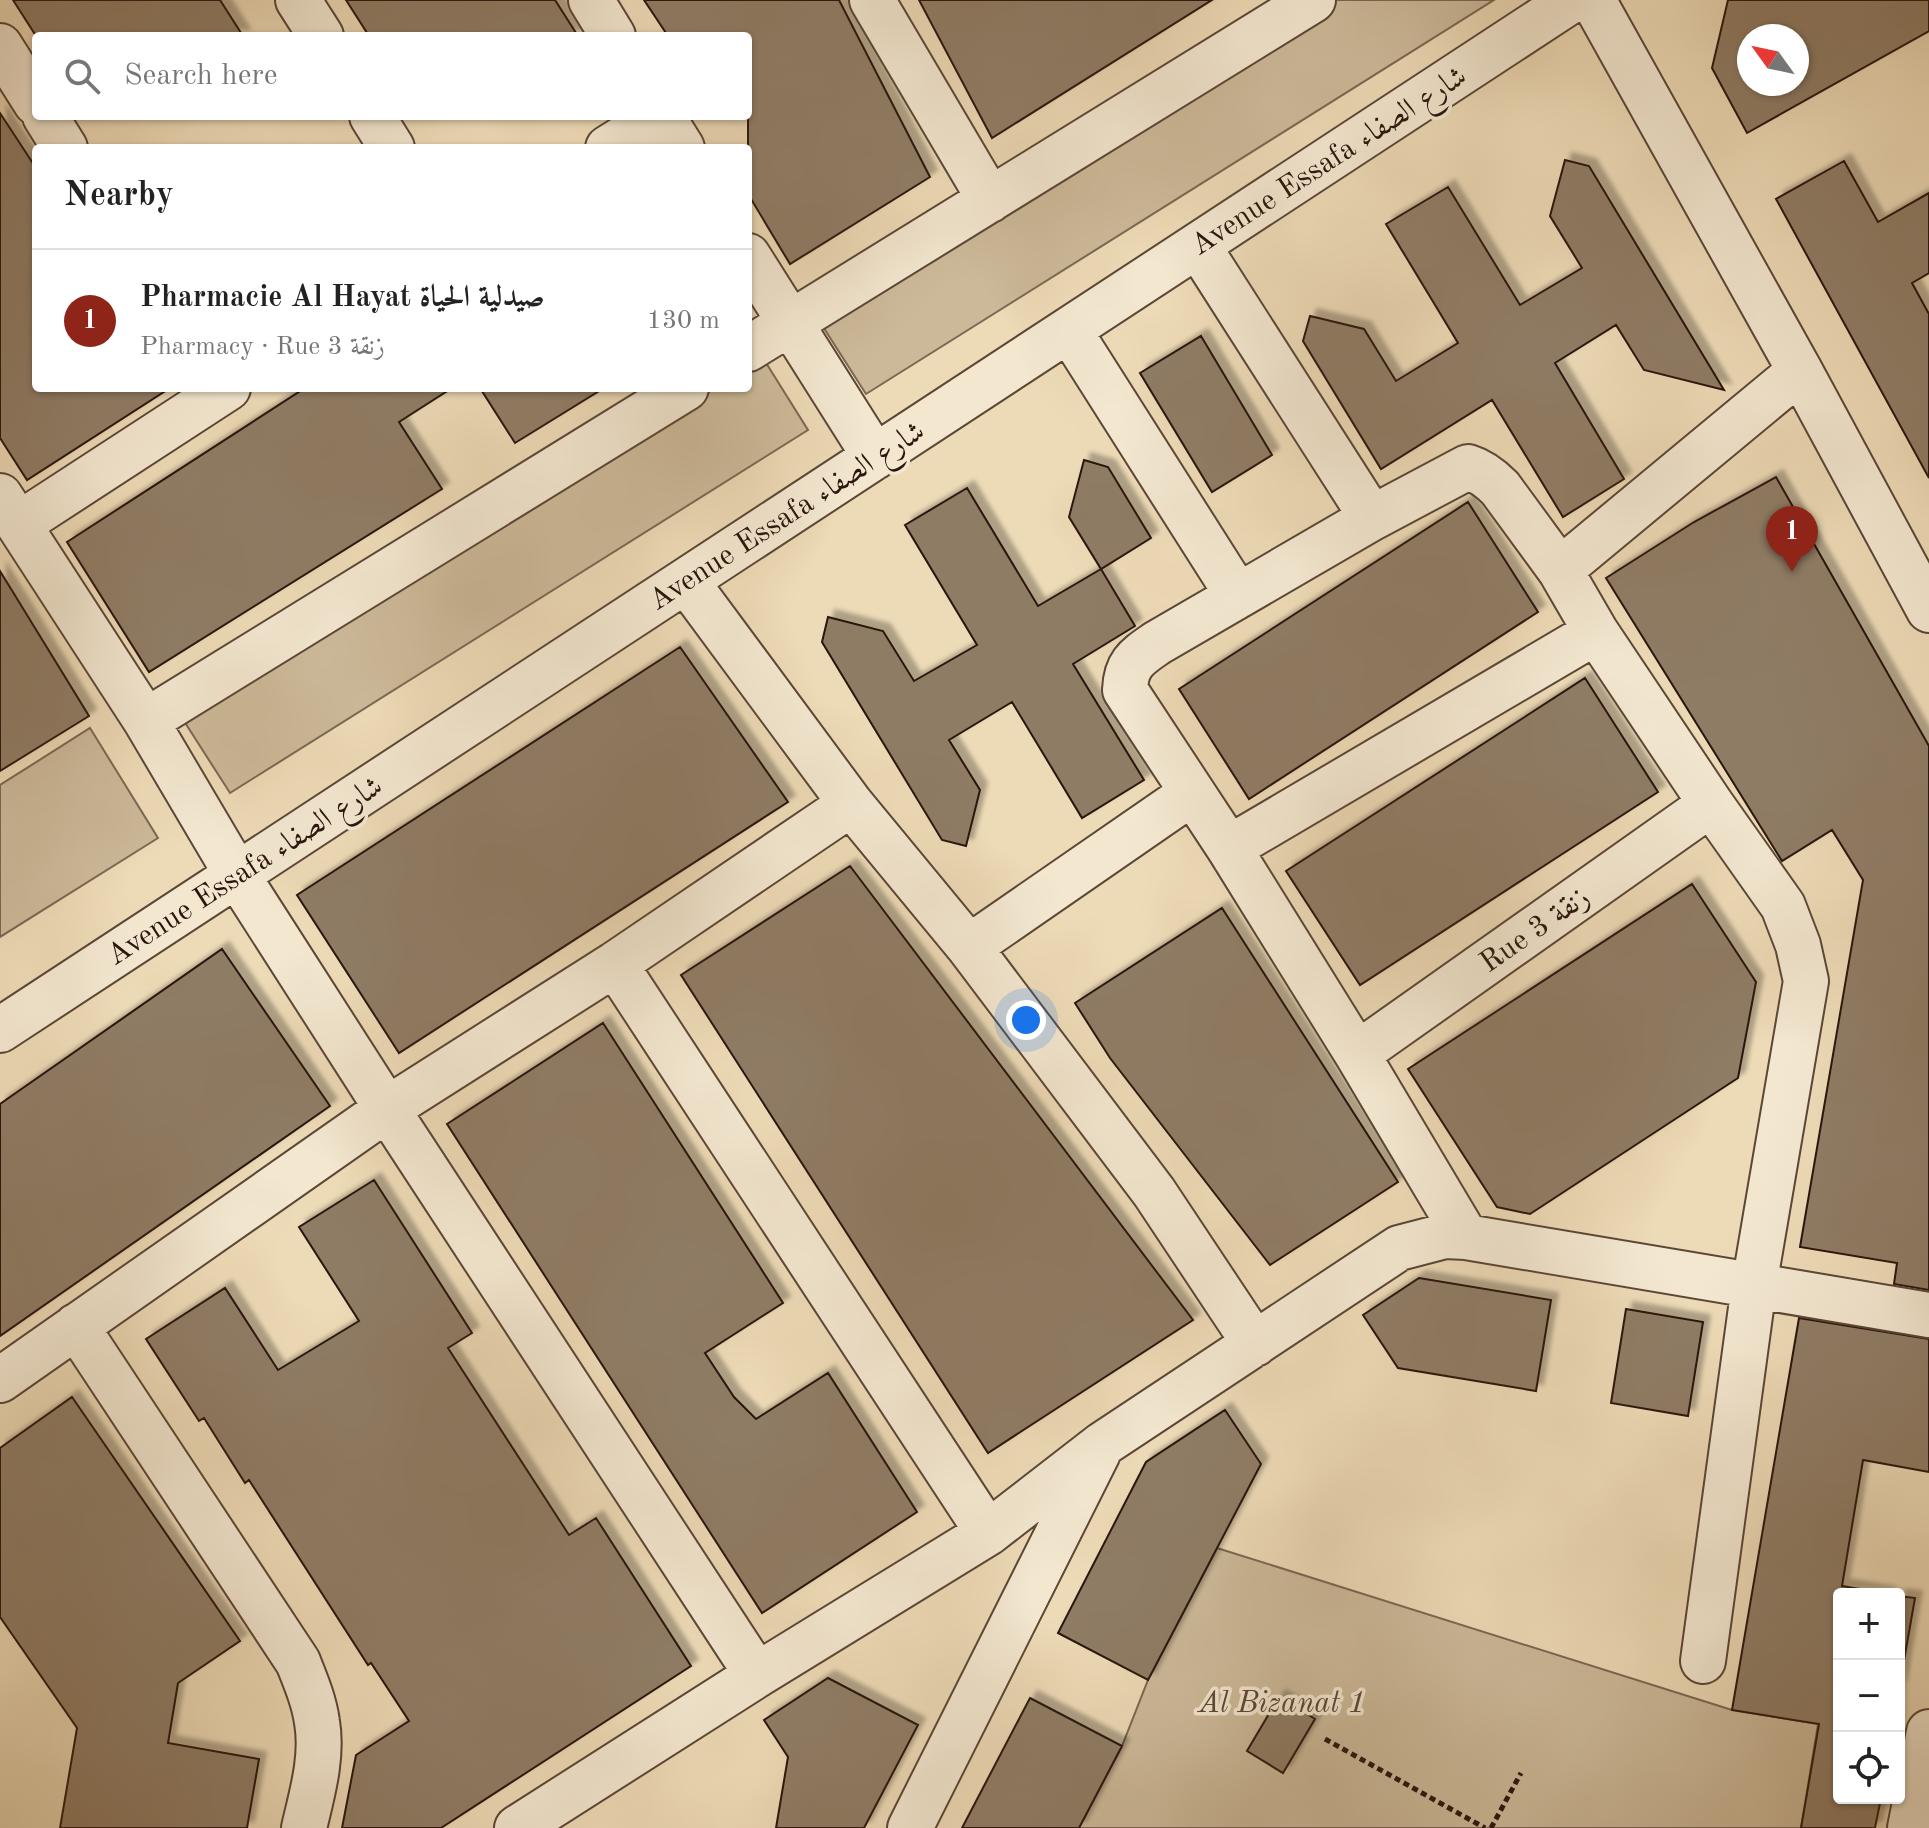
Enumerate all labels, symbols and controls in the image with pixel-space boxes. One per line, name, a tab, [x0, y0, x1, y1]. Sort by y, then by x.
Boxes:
north arrow	[1737, 24, 1809, 96]
search box	[32, 32, 752, 120]
icon: search	[60, 54, 104, 98]
text: Search here	[124, 61, 278, 91]
street label: Avenue Essafa شارع الصفاء	[1186, 61, 1477, 269]
text: Nearby	[64, 179, 174, 213]
text: Pharmacie Al Hayat صيدلية الحياة	[140, 283, 545, 313]
text: 1	[82, 308, 98, 334]
text: 130 m	[647, 308, 720, 334]
text: Pharmacy · Rue 3 زنقة	[140, 334, 385, 360]
street label: Avenue Essafa شارع الصفاء	[644, 416, 935, 624]
pin: 1	[1766, 506, 1818, 572]
street label: Avenue Essafa شارع الصفاء	[102, 771, 393, 979]
street label: Rue 3 زنقة	[1475, 882, 1595, 979]
your location	[1006, 1000, 1046, 1040]
map controls	[1833, 1588, 1905, 1804]
button: +	[1833, 1588, 1905, 1660]
button: −	[1833, 1660, 1905, 1732]
park label: Al Bizanat 1	[1196, 1689, 1366, 1719]
button: locate	[1833, 1732, 1905, 1804]

